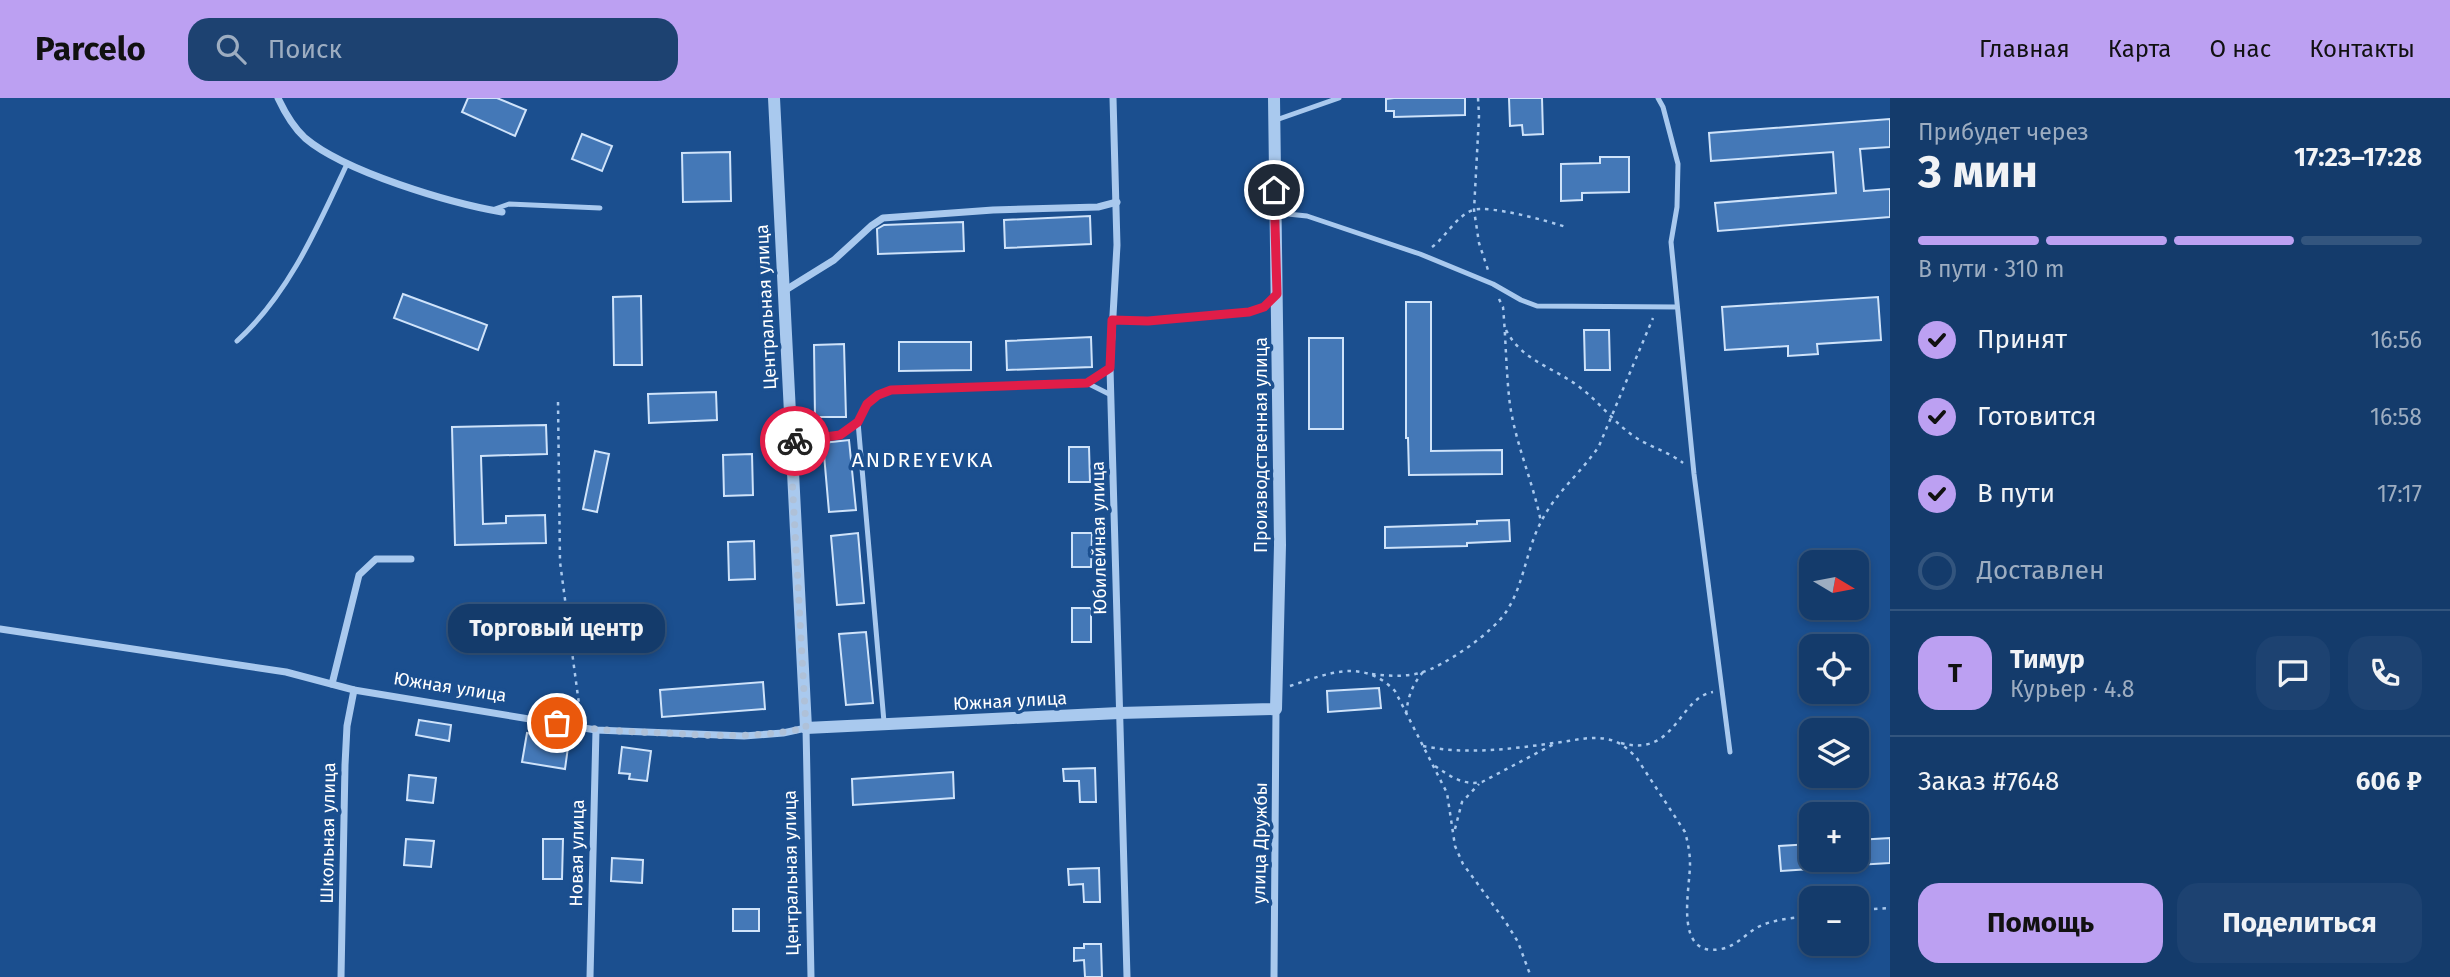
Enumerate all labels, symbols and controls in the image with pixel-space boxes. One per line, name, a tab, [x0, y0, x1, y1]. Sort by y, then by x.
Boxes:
search box	[188, 18, 678, 81]
text: Parcelo	[35, 29, 146, 69]
icon: search	[212, 30, 250, 68]
text: Поиск	[268, 34, 342, 65]
text: Главная	[1979, 35, 2070, 63]
text: Карта	[2108, 35, 2171, 63]
text: О нас	[2209, 35, 2271, 63]
text: Контакты	[2309, 35, 2415, 63]
text: Прибудет через	[1918, 118, 2089, 146]
text: 17:23–17:28	[2294, 142, 2422, 173]
text: 3 мин	[1918, 144, 2038, 199]
pin	[1244, 160, 1304, 220]
icon: home	[1255, 171, 1293, 209]
street label: Центральная улица	[751, 224, 781, 390]
text: В пути · 310 m	[1918, 255, 2064, 283]
icon: check	[1918, 321, 1956, 359]
text: Принят	[1977, 324, 2067, 355]
text: 16:56	[2370, 326, 2422, 354]
street label: Производственная улица	[1250, 337, 1272, 553]
icon: check	[1918, 398, 1956, 436]
text: Готовится	[1977, 401, 2097, 432]
text: 16:58	[2370, 403, 2422, 431]
courier	[760, 406, 830, 476]
icon: bike	[776, 422, 814, 460]
district label: ANDREYEVKA	[852, 447, 994, 473]
street label: Юбилейная улица	[1087, 461, 1111, 615]
icon: check	[1918, 475, 1956, 513]
text: В пути	[1977, 478, 2055, 509]
text: 17:17	[2377, 480, 2422, 508]
north arrow	[1799, 550, 1869, 620]
map controls	[1799, 550, 1869, 956]
text: Доставлен	[1977, 555, 2104, 586]
callout: Торговый центр	[448, 604, 666, 653]
text: Торговый центр	[469, 614, 644, 642]
button: locate	[1799, 634, 1869, 704]
button: chat	[2256, 636, 2330, 710]
button: phone	[2348, 636, 2422, 710]
text: Тимур	[2010, 644, 2085, 675]
text: Т	[1948, 658, 1962, 689]
street label: Южная улица	[392, 667, 508, 707]
text: Курьер · 4.8	[2010, 675, 2135, 703]
street label: Южная улица	[952, 687, 1068, 715]
pin	[527, 693, 587, 753]
icon: bag	[538, 704, 576, 742]
button: layers	[1799, 718, 1869, 788]
street label: Школьная улица	[316, 762, 340, 904]
text: Заказ #7648	[1918, 766, 2059, 797]
text: 606 ₽	[2356, 766, 2422, 797]
street label: улица Дружбы	[1248, 782, 1272, 904]
street label: Центральная улица	[779, 790, 803, 956]
street label: Новая улица	[565, 799, 589, 907]
button: +	[1799, 802, 1869, 872]
button: Помощь	[1918, 883, 2163, 963]
button: Поделиться	[2177, 883, 2422, 963]
button: −	[1799, 886, 1869, 956]

